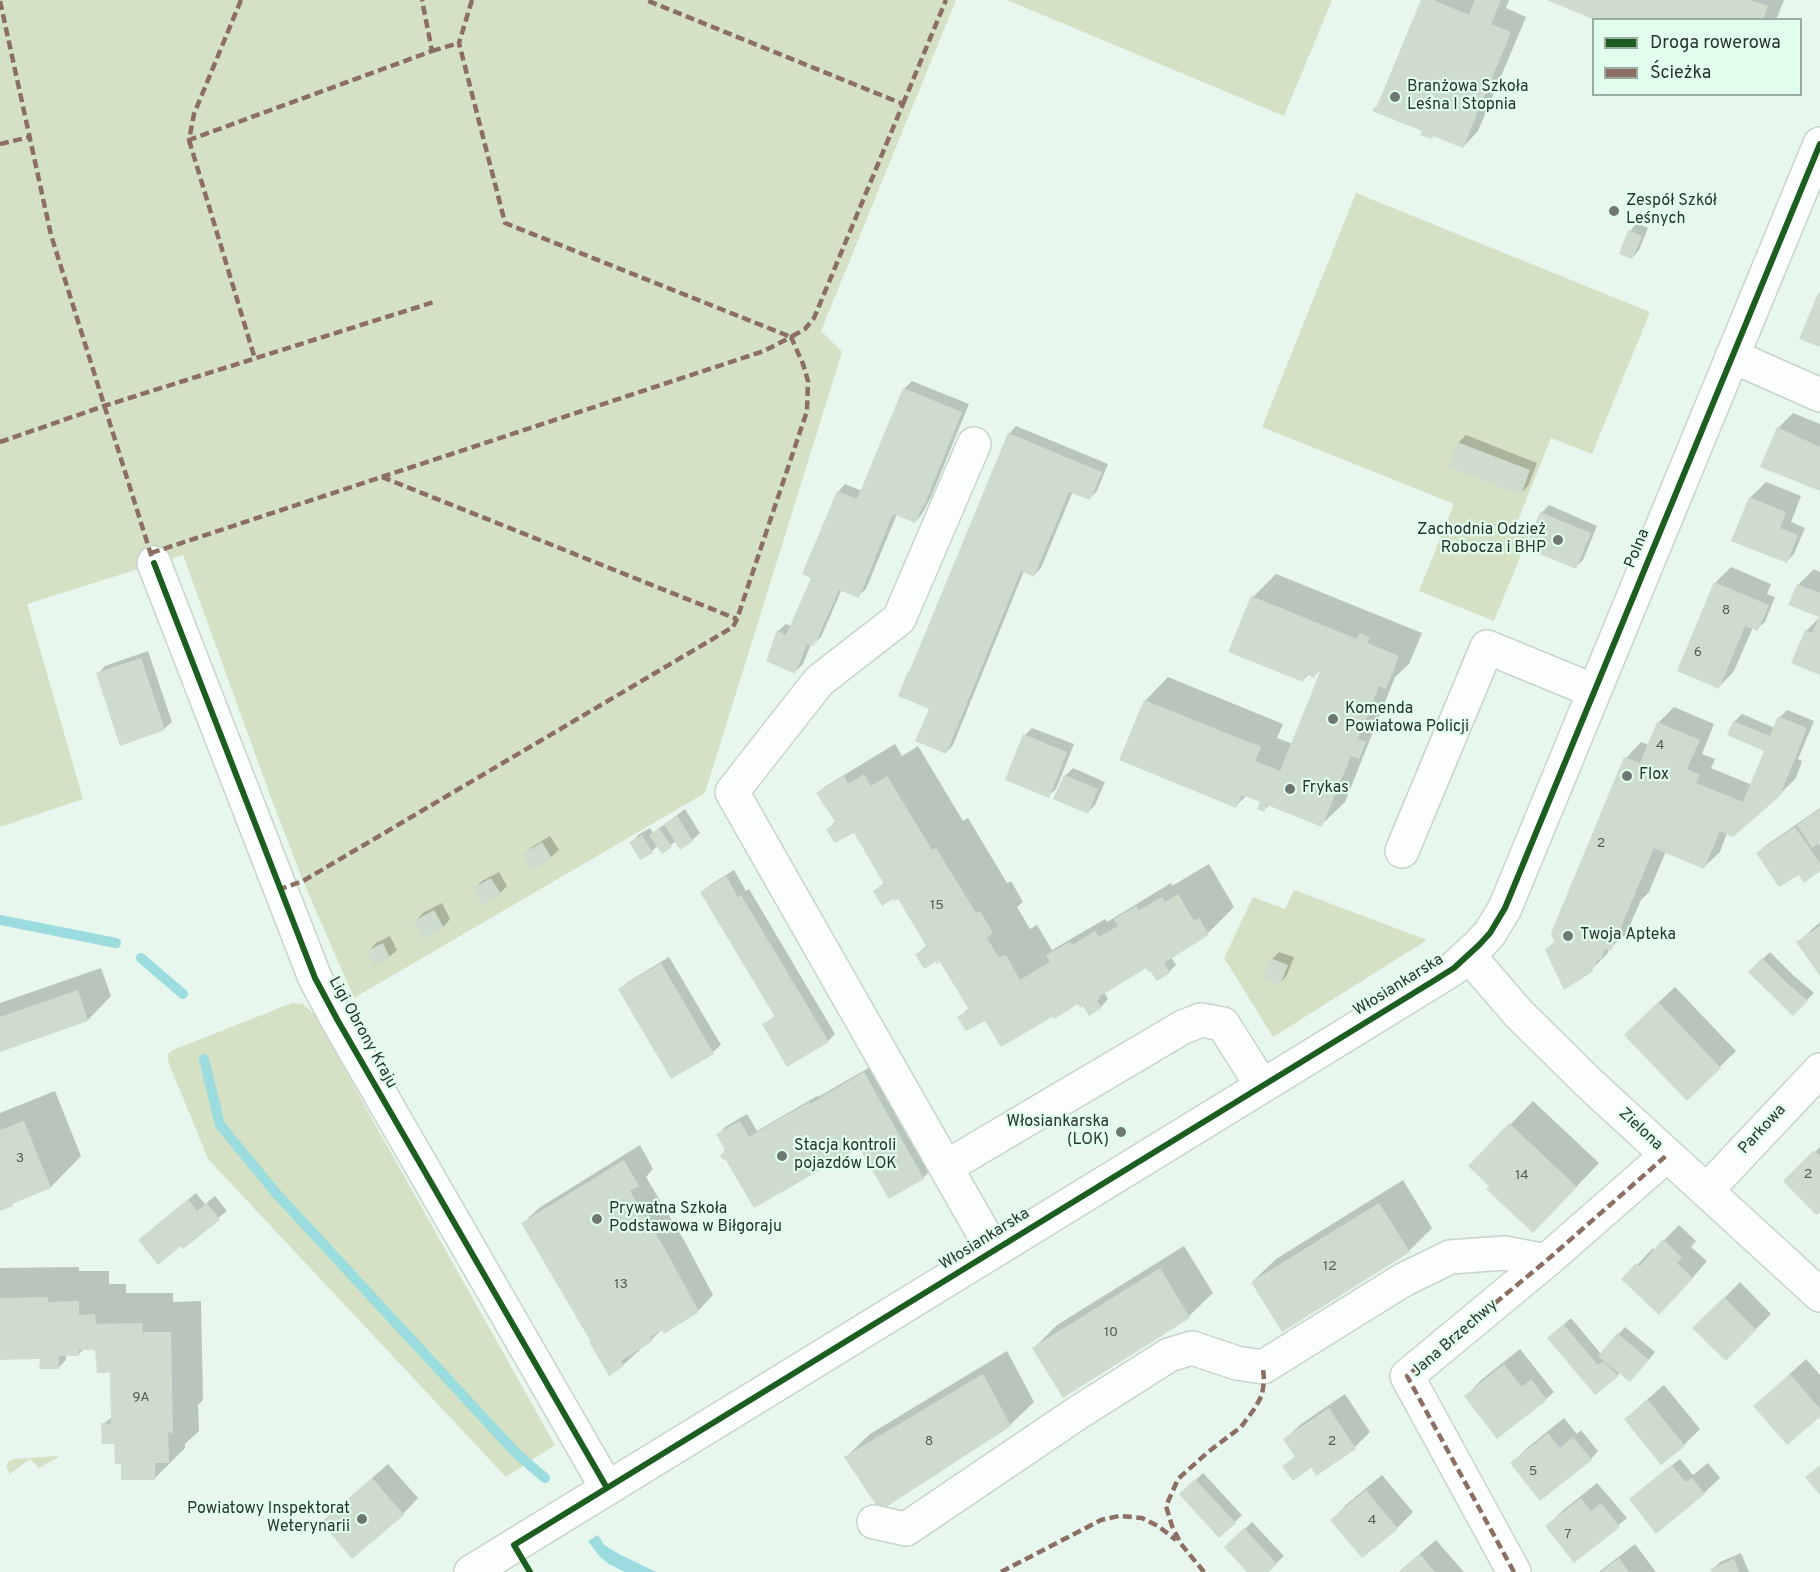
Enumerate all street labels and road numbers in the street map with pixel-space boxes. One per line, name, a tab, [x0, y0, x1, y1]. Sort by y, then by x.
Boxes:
street label: Polna	[1621, 527, 1655, 571]
street label: Włosiankarska	[1350, 951, 1448, 1021]
street label: Ligi Obrony Kraju	[323, 974, 401, 1092]
street label: Parkowa	[1735, 1101, 1791, 1159]
street label: Zielona	[1614, 1105, 1666, 1155]
street label: Włosiankarska	[936, 1205, 1034, 1275]
street label: Jana Brzechwy	[1408, 1296, 1502, 1382]

